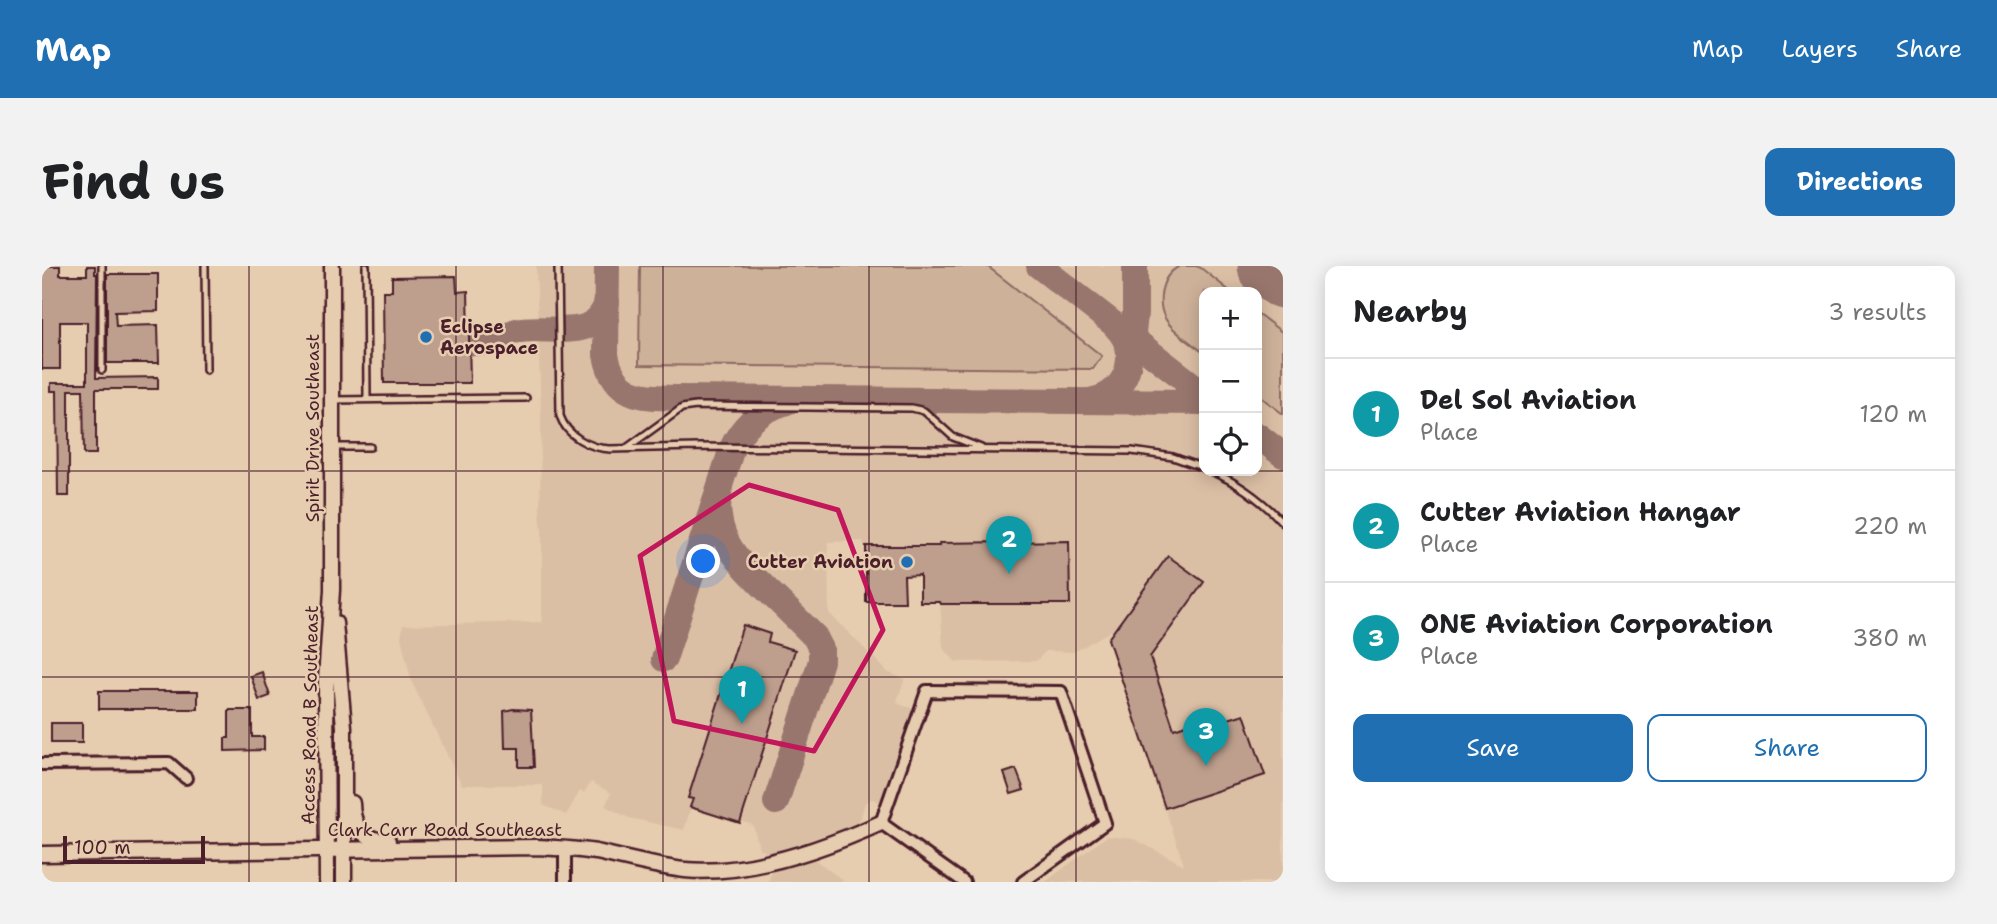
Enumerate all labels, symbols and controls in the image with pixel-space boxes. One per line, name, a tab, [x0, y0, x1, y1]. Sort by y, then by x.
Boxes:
text: Map	[35, 27, 111, 72]
text: Map	[1692, 33, 1743, 65]
text: Layers	[1781, 33, 1858, 65]
text: Share	[1896, 33, 1962, 65]
button: Directions	[1765, 148, 1955, 216]
text: Find us	[42, 149, 225, 215]
map controls	[1199, 287, 1262, 476]
button: +	[1199, 287, 1262, 350]
text: Nearby	[1353, 291, 1468, 332]
text: 3 results	[1828, 297, 1927, 327]
place label: Eclipse Aerospace	[440, 315, 538, 360]
marker: Eclipse Aerospace	[418, 329, 434, 345]
street label: Spirit Drive Southeast	[301, 334, 325, 522]
button: −	[1199, 350, 1262, 413]
text: Del Sol Aviation	[1420, 382, 1636, 417]
text: 1	[1371, 399, 1381, 429]
text: 120 m	[1859, 399, 1927, 429]
button: locate	[1199, 413, 1262, 476]
text: Place	[1420, 417, 1479, 447]
text: Cutter Aviation Hangar	[1420, 494, 1741, 529]
text: 2	[1368, 511, 1384, 541]
text: 220 m	[1853, 511, 1927, 541]
pin: 2	[986, 516, 1032, 574]
text: Place	[1420, 529, 1479, 559]
your location	[686, 544, 720, 578]
place label: Cutter Aviation	[748, 550, 893, 574]
marker: Cutter Aviation	[899, 554, 915, 570]
street label: Access Road B Southeast	[296, 605, 324, 825]
text: ONE Aviation Corporation	[1420, 606, 1773, 641]
text: 3	[1368, 623, 1384, 653]
text: 380 m	[1852, 623, 1927, 653]
text: Place	[1420, 641, 1479, 671]
pin: 1	[719, 666, 765, 724]
pin: 3	[1183, 708, 1229, 766]
button: Save	[1353, 714, 1633, 782]
button: Share	[1647, 714, 1927, 782]
street label: Clark Carr Road Southeast	[328, 818, 562, 842]
scale bar	[63, 833, 205, 865]
text: 100 m	[74, 835, 131, 860]

